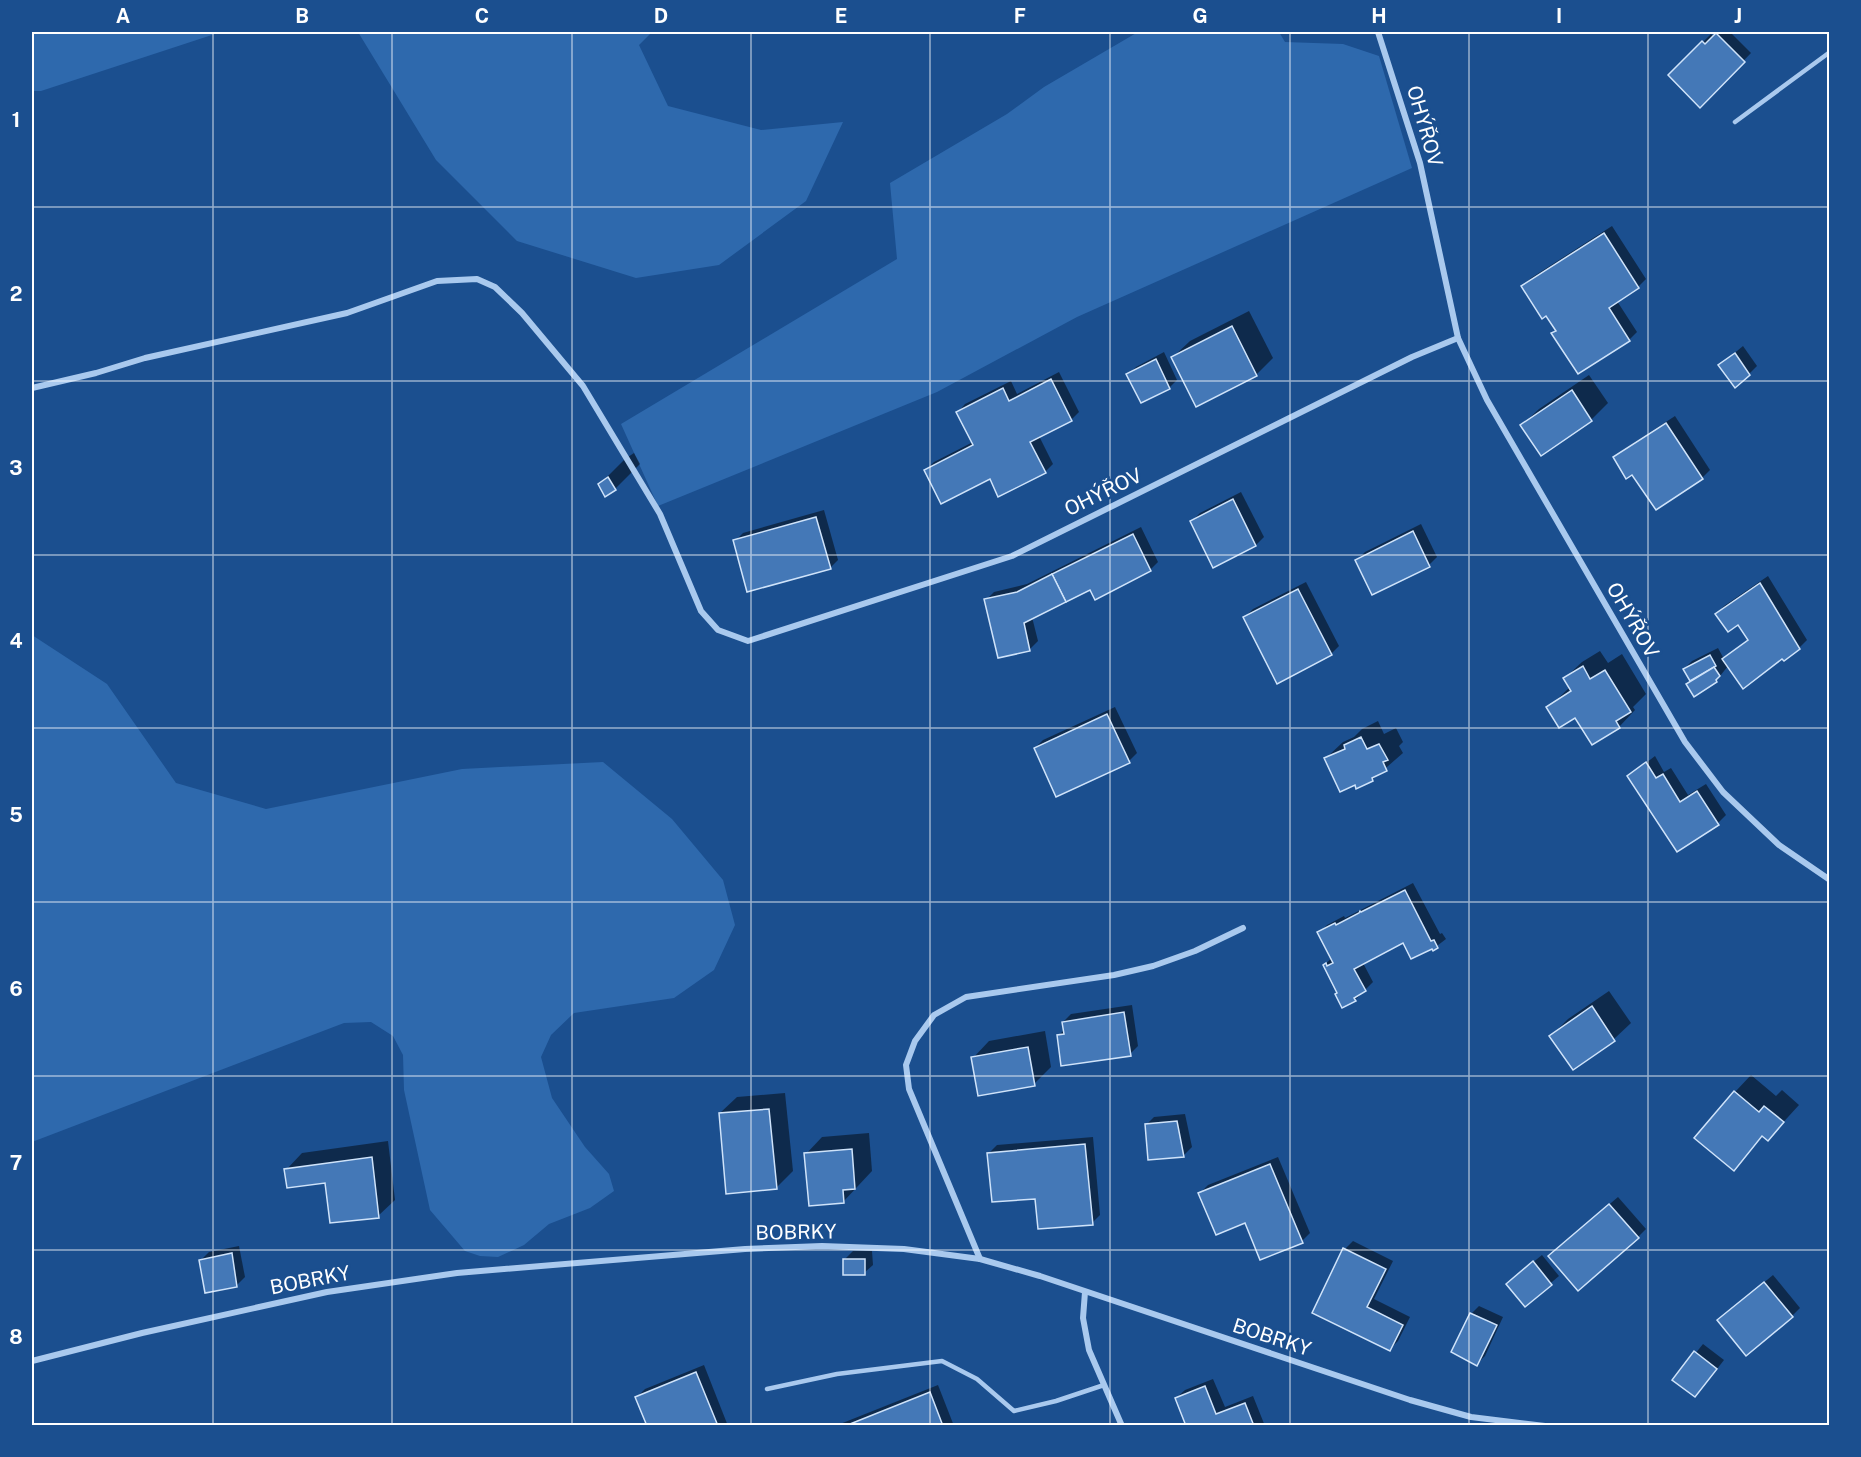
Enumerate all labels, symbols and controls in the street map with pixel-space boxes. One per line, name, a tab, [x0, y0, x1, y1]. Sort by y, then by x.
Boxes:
text: A	[116, 4, 130, 28]
text: B	[295, 4, 309, 28]
text: C	[475, 4, 489, 28]
text: D	[654, 4, 668, 28]
text: E	[835, 4, 847, 28]
text: F	[1014, 4, 1026, 28]
text: G	[1192, 4, 1208, 28]
text: H	[1371, 4, 1387, 28]
text: I	[1556, 4, 1562, 28]
text: J	[1734, 4, 1742, 28]
street label: OHÝŘOV	[1402, 82, 1449, 169]
text: 1	[12, 108, 20, 132]
text: 2	[10, 282, 22, 306]
text: 3	[9, 456, 23, 480]
street label: OHÝŘOV	[1060, 462, 1146, 521]
street label: OHÝŘOV	[1602, 577, 1665, 662]
text: 4	[9, 629, 23, 653]
text: 5	[9, 803, 23, 827]
text: 6	[9, 977, 23, 1001]
text: 7	[10, 1151, 22, 1175]
street label: BOBRKY	[755, 1219, 837, 1245]
street label: BOBRKY	[268, 1260, 352, 1300]
street label: BOBRKY	[1230, 1313, 1314, 1361]
text: 8	[9, 1325, 23, 1349]

